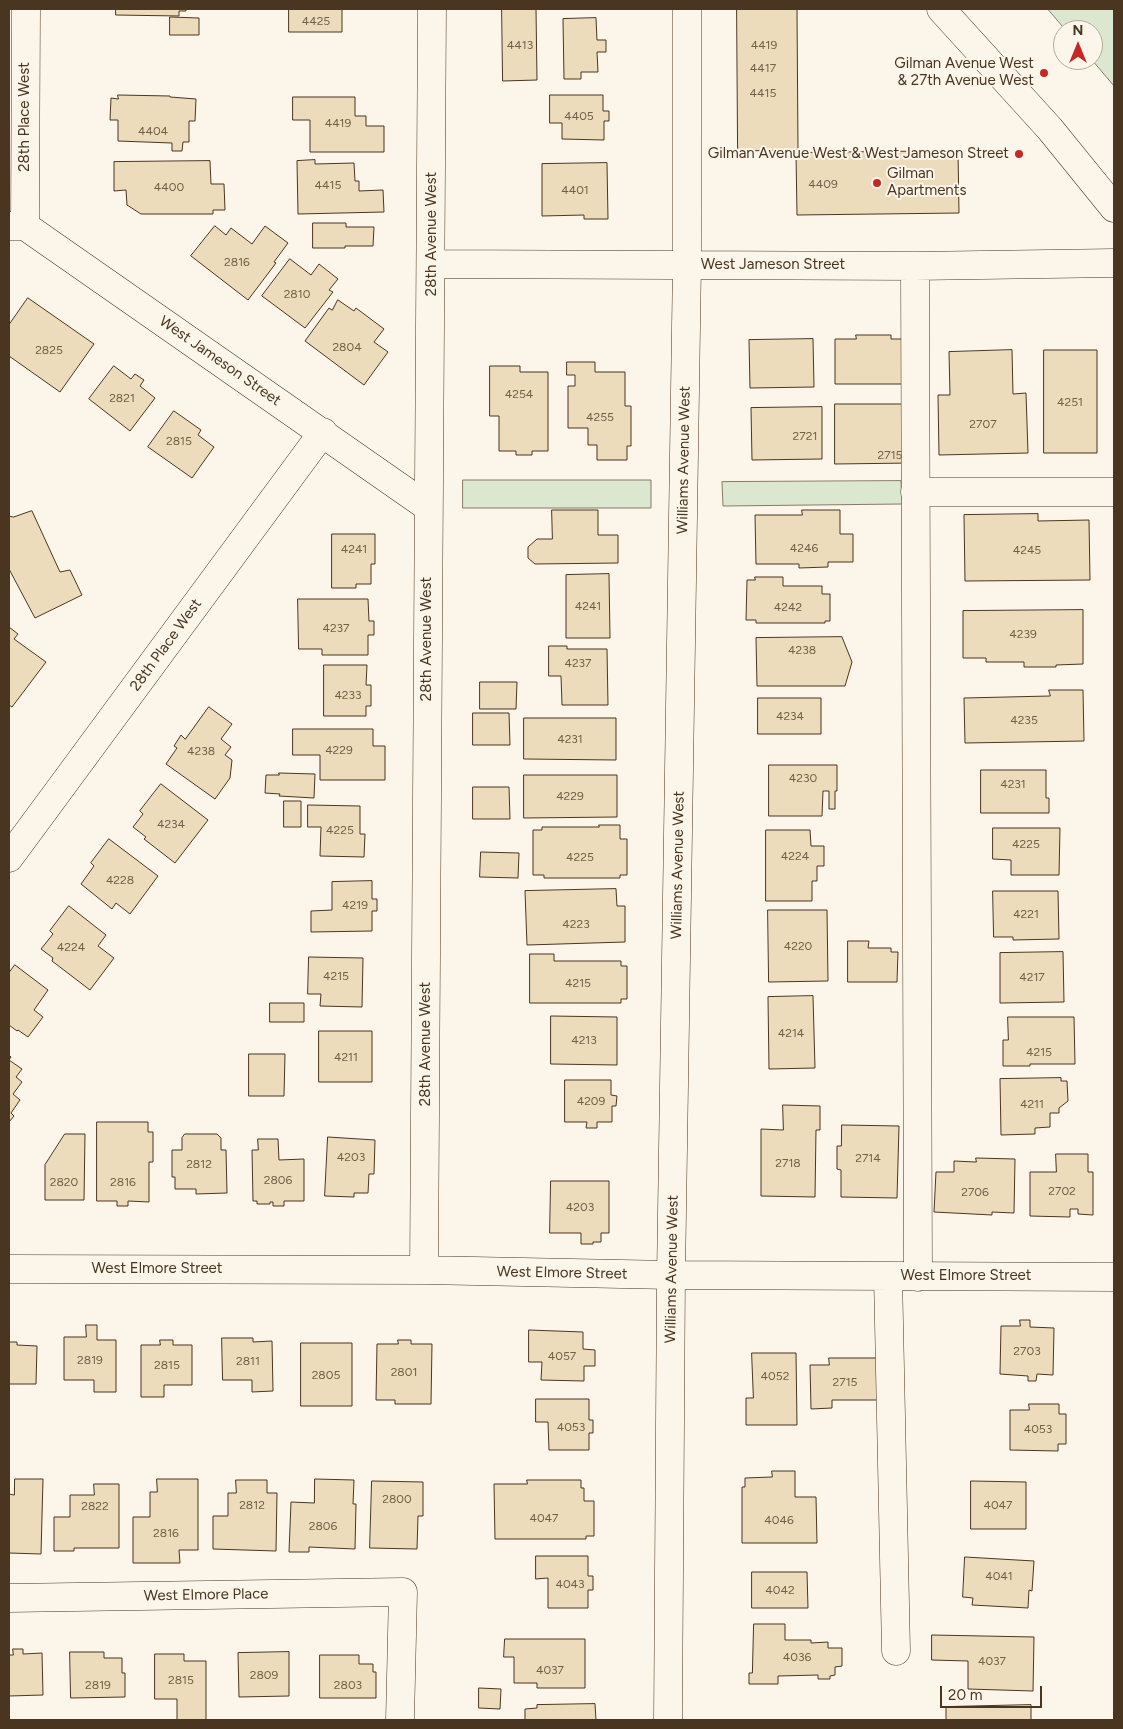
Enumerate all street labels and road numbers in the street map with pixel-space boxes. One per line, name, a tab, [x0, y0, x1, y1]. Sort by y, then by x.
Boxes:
street label: 28th Place West	[16, 62, 34, 172]
street label: 28th Avenue West	[423, 172, 441, 296]
street label: West Jameson Street	[701, 256, 845, 274]
street label: West Jameson Street	[156, 312, 284, 410]
street label: Williams Avenue West	[674, 386, 694, 534]
street label: 28th Avenue West	[418, 577, 436, 701]
street label: 28th Place West	[127, 595, 205, 695]
street label: Williams Avenue West	[668, 791, 688, 939]
street label: 28th Avenue West	[417, 982, 435, 1106]
street label: Williams Avenue West	[662, 1195, 682, 1343]
street label: West Elmore Street	[92, 1260, 222, 1278]
street label: West Elmore Street	[496, 1263, 628, 1283]
street label: West Elmore Street	[901, 1267, 1031, 1285]
street label: West Elmore Place	[143, 1585, 269, 1605]

